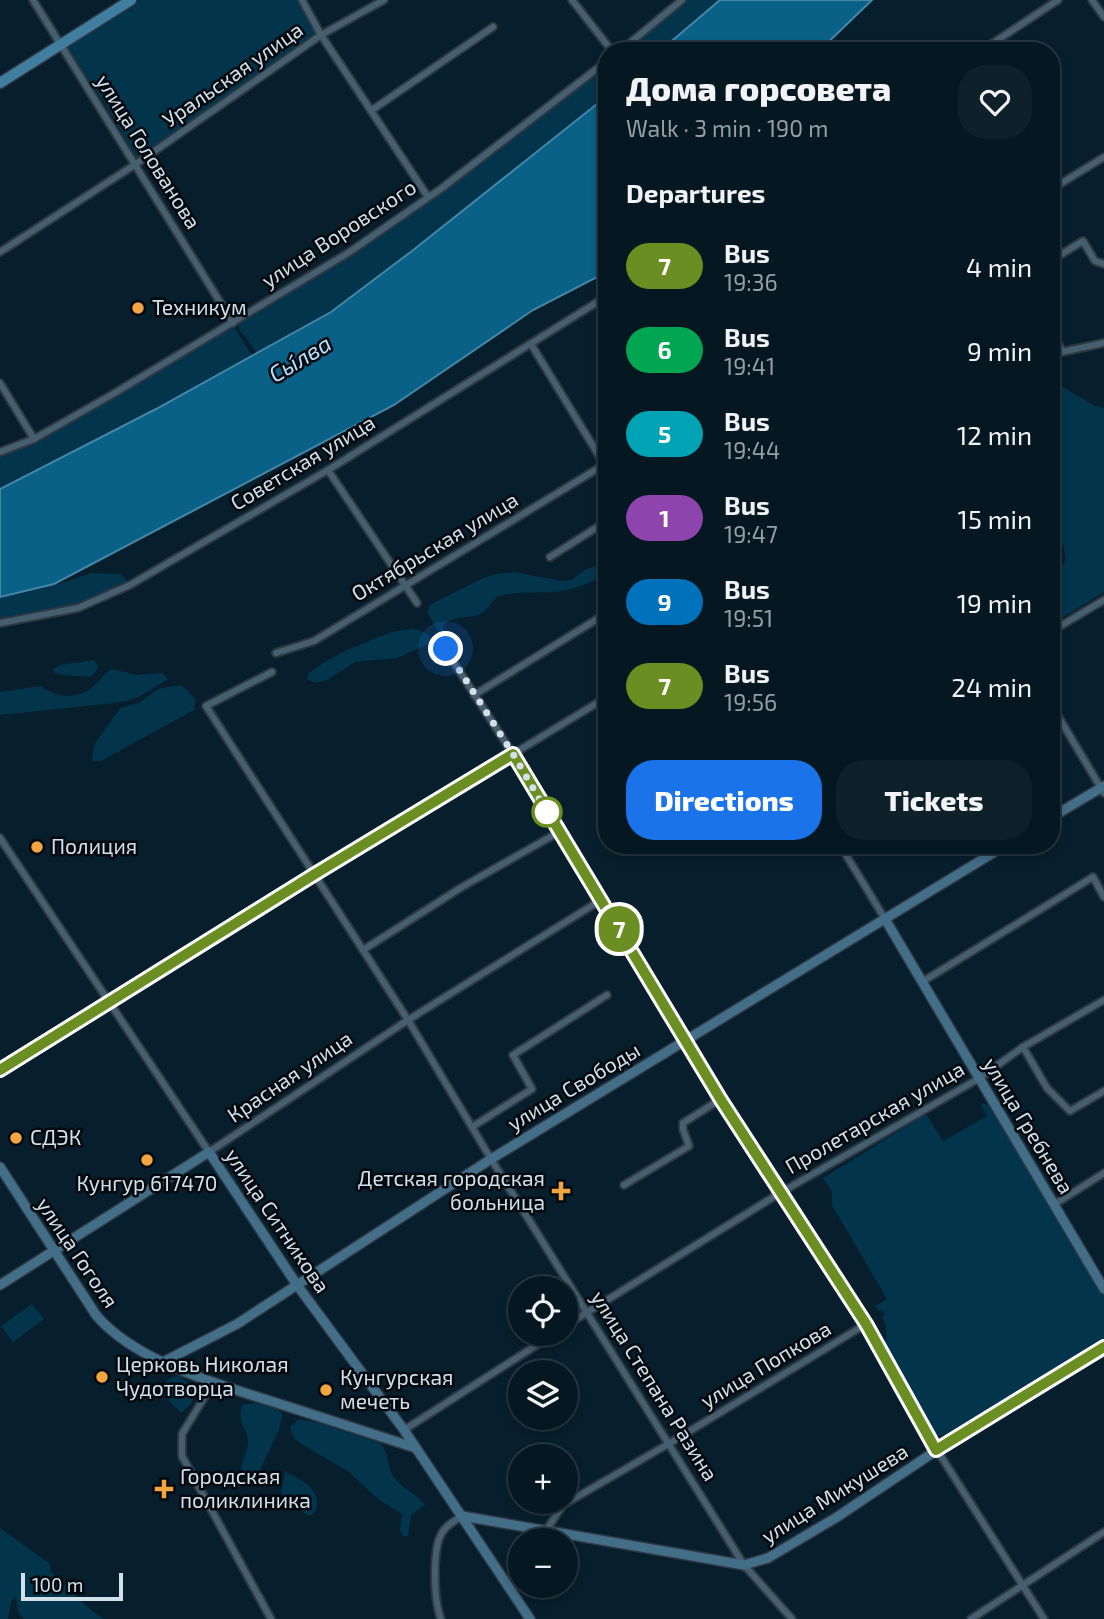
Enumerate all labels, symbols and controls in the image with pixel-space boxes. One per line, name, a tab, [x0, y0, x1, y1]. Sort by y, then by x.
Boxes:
street label: Уральская улица	[157, 16, 308, 132]
button: heart	[958, 65, 1032, 139]
text: Дома горсовета	[626, 68, 891, 108]
street label: улица Голованова	[91, 69, 207, 233]
text: Walk · 3 min · 190 m	[626, 114, 828, 142]
street label: улица Воровского	[256, 173, 421, 293]
text: Departures	[626, 177, 765, 208]
text: Bus	[724, 237, 770, 268]
text: 7	[658, 251, 671, 280]
text: 4 min	[966, 251, 1032, 282]
text: 19:36	[724, 268, 778, 296]
place label: Техникум	[152, 294, 247, 320]
marker: Техникум	[130, 300, 146, 316]
text: Bus	[724, 321, 770, 352]
water label: Сы́лва	[263, 329, 336, 388]
text: 6	[657, 335, 672, 364]
text: 9 min	[967, 335, 1032, 366]
text: 19:41	[724, 352, 775, 380]
text: Bus	[724, 405, 770, 436]
street label: Советская улица	[225, 409, 380, 516]
text: 5	[658, 419, 671, 448]
text: 12 min	[957, 419, 1032, 450]
text: 19:44	[724, 436, 780, 464]
street label: Октябрьская улица	[346, 486, 523, 606]
text: Bus	[724, 489, 770, 520]
text: 1	[659, 503, 670, 532]
text: 15 min	[958, 503, 1032, 534]
text: 19:47	[724, 520, 778, 548]
text: Bus	[724, 573, 770, 604]
text: 9	[657, 587, 672, 616]
text: 19 min	[957, 587, 1032, 618]
text: 19:51	[724, 604, 773, 632]
your location	[428, 631, 463, 666]
text: Bus	[724, 657, 770, 688]
text: 7	[658, 671, 671, 700]
text: 24 min	[951, 671, 1032, 702]
text: 19:56	[724, 688, 777, 716]
button: Directions	[626, 760, 822, 840]
button: Tickets	[836, 760, 1032, 840]
unlabelled marker	[532, 797, 562, 827]
place label: Полиция	[51, 833, 137, 858]
marker: Полиция	[29, 839, 45, 855]
line badge: 7	[596, 906, 642, 952]
text: 7	[613, 914, 625, 943]
street label: Красная улица	[222, 1025, 357, 1128]
street label: улица Свободы	[502, 1036, 645, 1136]
street label: улица Гребнева	[978, 1053, 1080, 1198]
street label: Пролетарская улица	[780, 1055, 969, 1179]
place label: СДЭК	[30, 1124, 81, 1149]
marker: СДЭК	[8, 1130, 24, 1146]
street label: улица Ситникова	[220, 1143, 336, 1298]
marker: Кунгур 617470	[139, 1152, 155, 1168]
place label: Детская городская больница	[358, 1165, 545, 1214]
place label: Кунгур 617470	[77, 1170, 217, 1196]
marker: Детская городская больница	[551, 1181, 571, 1201]
street label: улица Гоголя	[31, 1192, 124, 1313]
map controls	[508, 1276, 578, 1598]
button: locate	[508, 1276, 578, 1346]
street label: улица Степана Разина	[586, 1286, 724, 1485]
street label: улица Попкова	[695, 1315, 836, 1413]
place label: Церковь Николая Чудотворца	[116, 1351, 289, 1401]
button: layers	[508, 1360, 578, 1430]
place label: Кунгурская мечеть	[340, 1364, 453, 1413]
marker: Церковь Николая Чудотворца	[94, 1369, 110, 1385]
marker: Кунгурская мечеть	[318, 1382, 334, 1398]
street label: улица Микушева	[756, 1438, 913, 1549]
button: +	[508, 1444, 578, 1514]
place label: Городская поликлиника	[180, 1463, 311, 1512]
marker: Городская поликлиника	[154, 1479, 174, 1499]
button: −	[508, 1528, 578, 1598]
scale bar	[21, 1570, 122, 1602]
text: 100 m	[32, 1573, 83, 1596]

